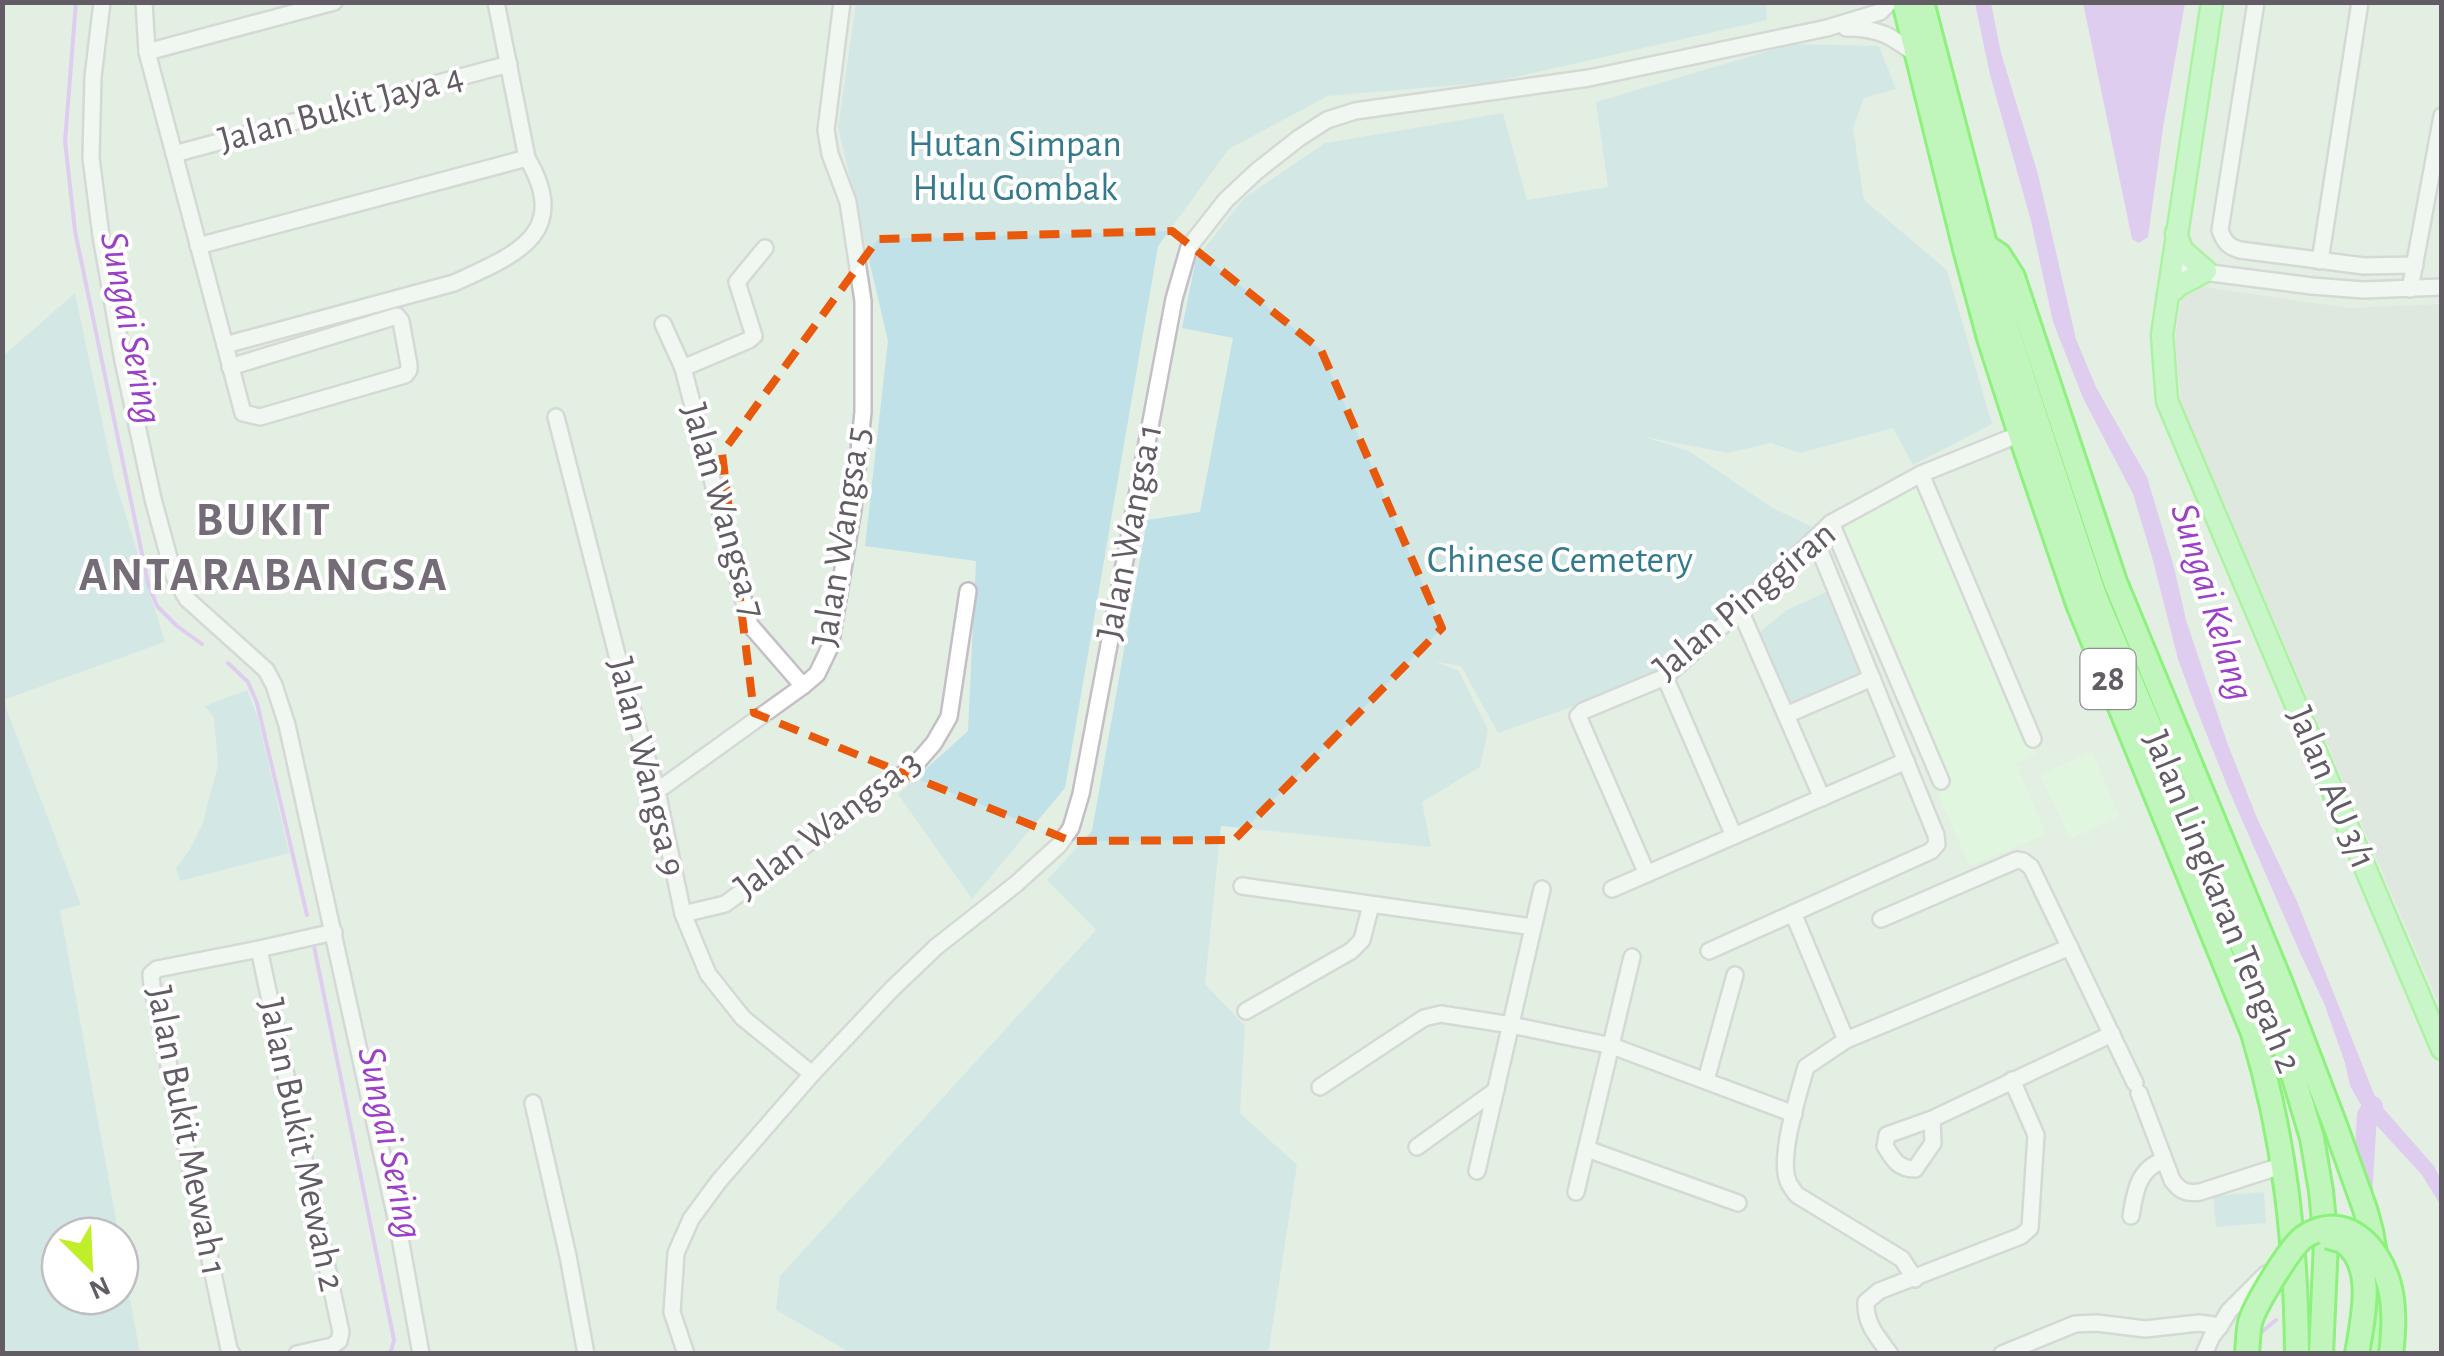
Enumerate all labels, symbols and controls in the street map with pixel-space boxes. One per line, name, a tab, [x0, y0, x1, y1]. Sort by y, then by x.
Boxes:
street label: Jalan Bukit Jaya 4	[215, 58, 467, 160]
park label: Hutan Simpan Hulu Gombak	[908, 126, 1122, 208]
water label: Sungai Sering	[93, 228, 169, 428]
street label: Jalan Wangsa 7	[674, 399, 772, 623]
street label: Jalan Wangsa 1	[1090, 421, 1170, 643]
street label: Jalan Wangsa 5	[806, 424, 878, 650]
district label: BUKIT ANTARABANGSA	[79, 497, 449, 600]
water label: Sungai Kelang	[2163, 499, 2261, 705]
street label: Jalan Pinggiran	[1647, 514, 1843, 688]
park label: Chinese Cemetery	[1427, 542, 1693, 580]
road number: 28	[2080, 649, 2136, 709]
street label: Jalan Wangsa 9	[600, 654, 692, 880]
street label: Jalan AU 3/1	[2280, 701, 2382, 875]
street label: Jalan Lingkaran Tengah 2	[2136, 726, 2308, 1078]
street label: Jalan Wangsa 3	[728, 743, 928, 907]
street label: Jalan Bukit Mewah 1	[139, 983, 233, 1279]
street label: Jalan Bukit Mewah 2	[251, 995, 351, 1295]
water label: Sungai Sering	[350, 1043, 430, 1243]
north arrow	[40, 1216, 140, 1316]
text: N	[85, 1270, 114, 1304]

